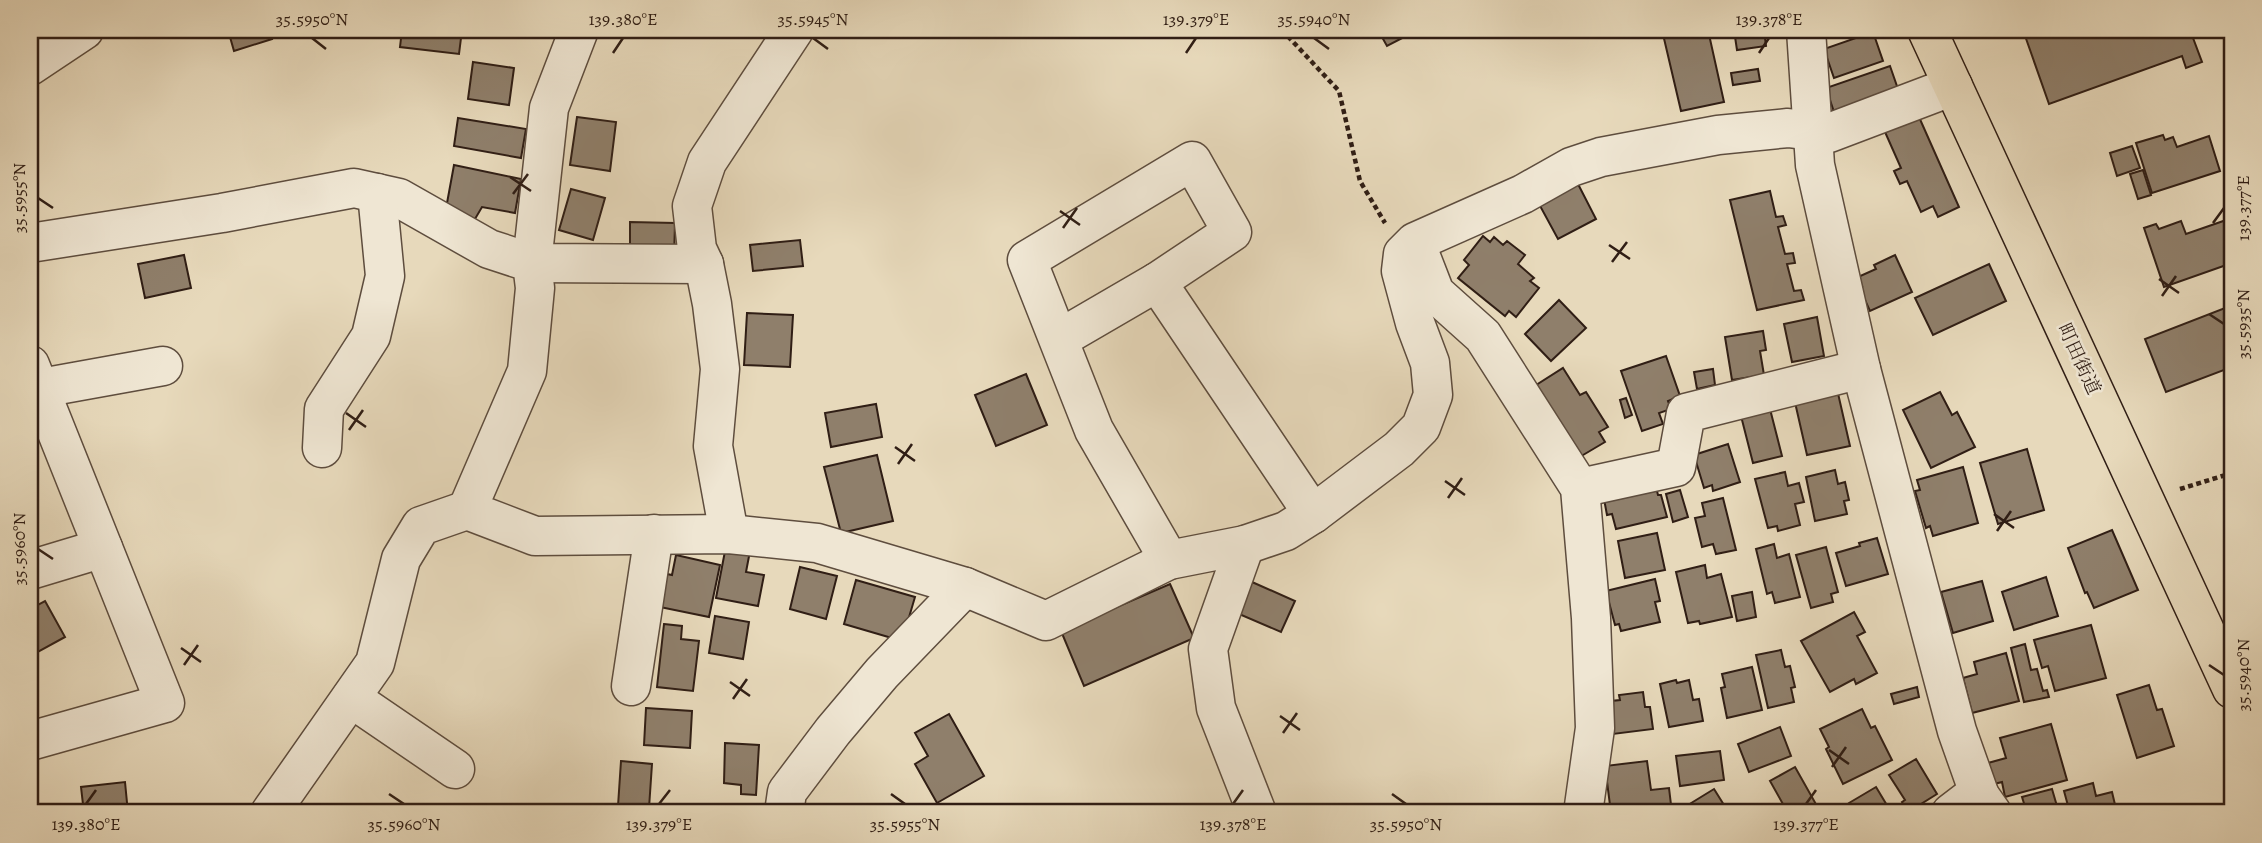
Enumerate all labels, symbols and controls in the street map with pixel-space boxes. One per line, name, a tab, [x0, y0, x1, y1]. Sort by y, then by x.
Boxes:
text: 35.5950°N	[276, 7, 348, 31]
text: 139.380°E	[588, 7, 658, 31]
text: 35.5945°N	[778, 7, 849, 31]
text: 139.379°E	[1163, 7, 1229, 31]
text: 35.5940°N	[1278, 7, 1350, 31]
text: 139.378°E	[1735, 7, 1803, 31]
text: 35.5955°N	[7, 163, 31, 233]
text: 139.377°E	[2231, 175, 2255, 241]
text: 35.5935°N	[2231, 289, 2255, 359]
street label: 町田街道	[2051, 319, 2107, 399]
text: 35.5960°N	[7, 512, 31, 585]
text: 35.5940°N	[2231, 639, 2255, 711]
text: 139.380°E	[51, 812, 121, 836]
text: 35.5960°N	[368, 812, 441, 836]
text: 139.379°E	[626, 812, 692, 836]
text: 35.5955°N	[870, 812, 940, 836]
text: 139.378°E	[1199, 812, 1267, 836]
text: 35.5950°N	[1370, 812, 1442, 836]
text: 139.377°E	[1773, 812, 1839, 836]

